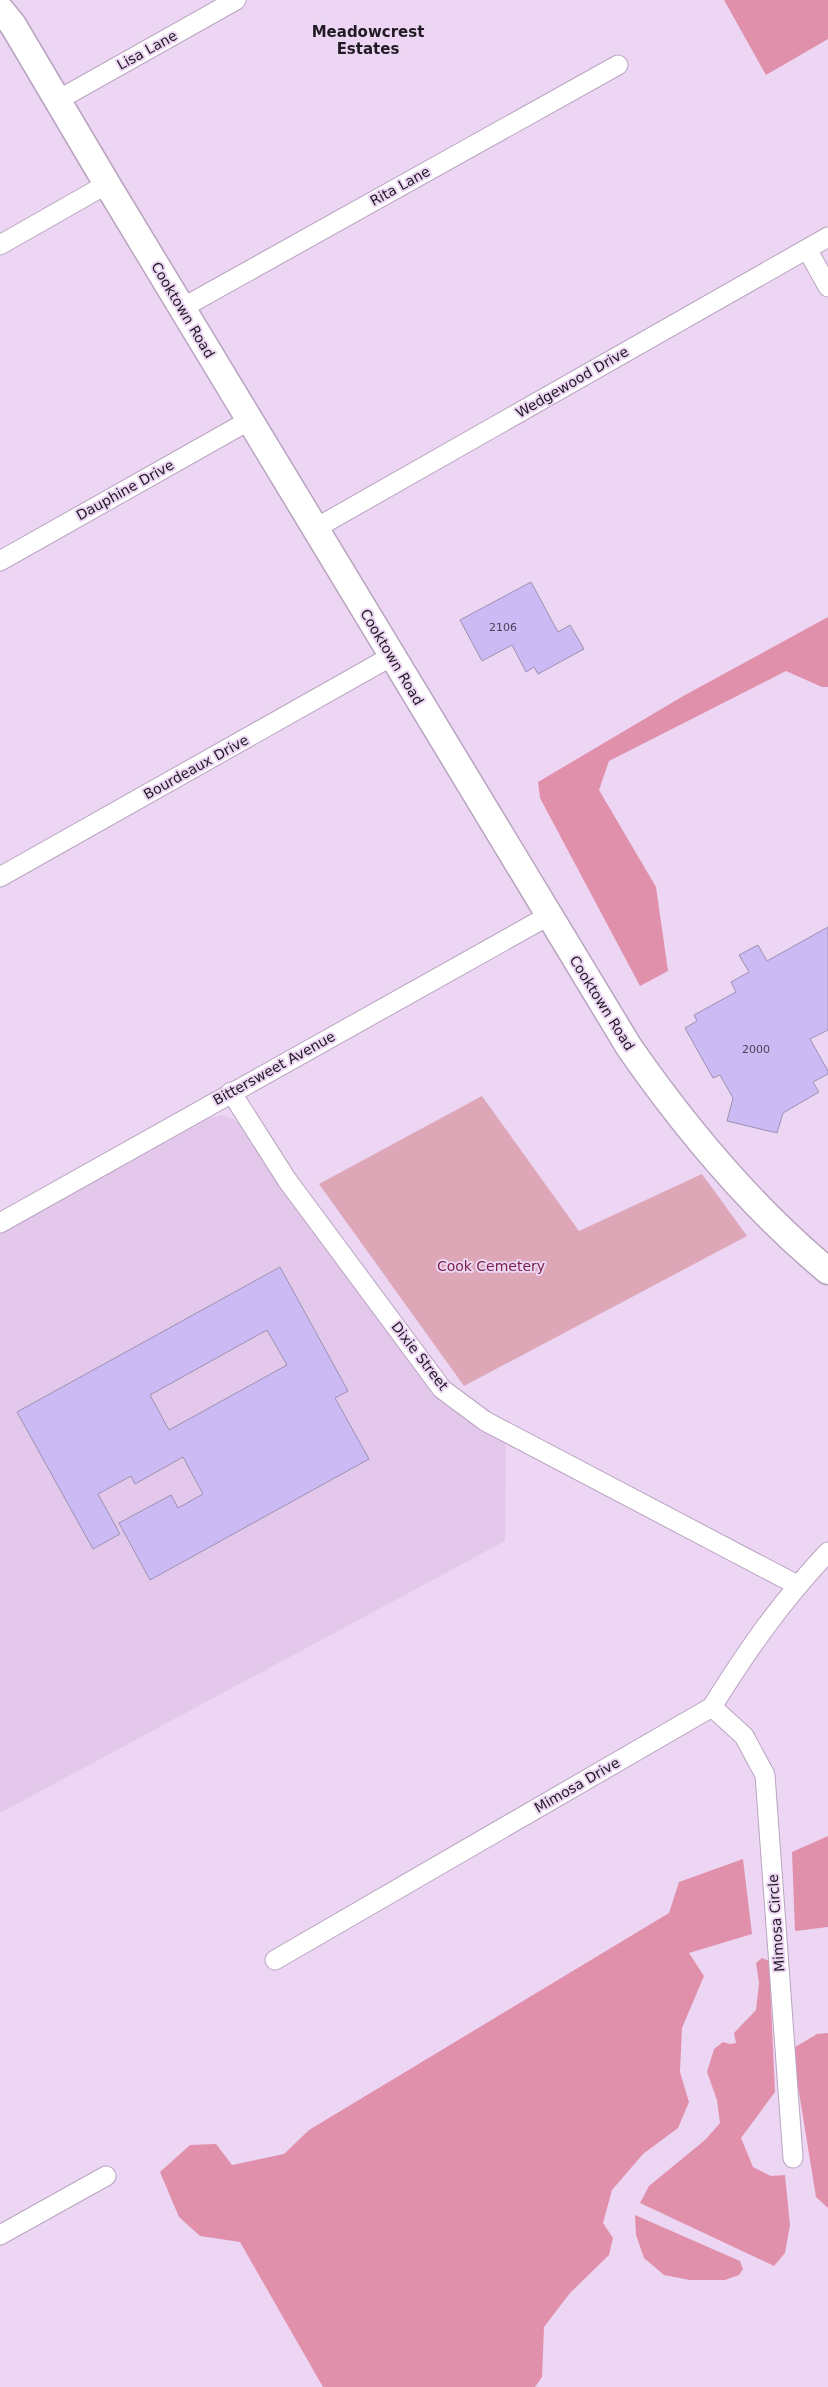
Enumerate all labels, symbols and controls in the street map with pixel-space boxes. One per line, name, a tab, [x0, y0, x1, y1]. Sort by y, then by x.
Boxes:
district label: Meadowcrest Estates	[312, 23, 424, 58]
street label: Lisa Lane	[114, 27, 180, 73]
street label: Rita Lane	[367, 163, 433, 209]
street label: Cooktown Road	[148, 259, 218, 361]
street label: Wedgewood Drive	[513, 343, 631, 421]
street label: Dauphine Drive	[73, 457, 177, 523]
street label: Cooktown Road	[357, 606, 427, 708]
house number: 2106	[489, 621, 517, 634]
street label: Bourdeaux Drive	[141, 732, 251, 802]
street label: Cooktown Road	[566, 953, 638, 1053]
street label: Bittersweet Avenue	[210, 1028, 338, 1108]
house number: 2000	[742, 1043, 770, 1056]
park label: Cook Cemetery	[437, 1258, 545, 1274]
street label: Dixie Street	[388, 1319, 452, 1394]
street label: Mimosa Drive	[532, 1754, 622, 1816]
street label: Mimosa Circle	[765, 1874, 787, 1972]

